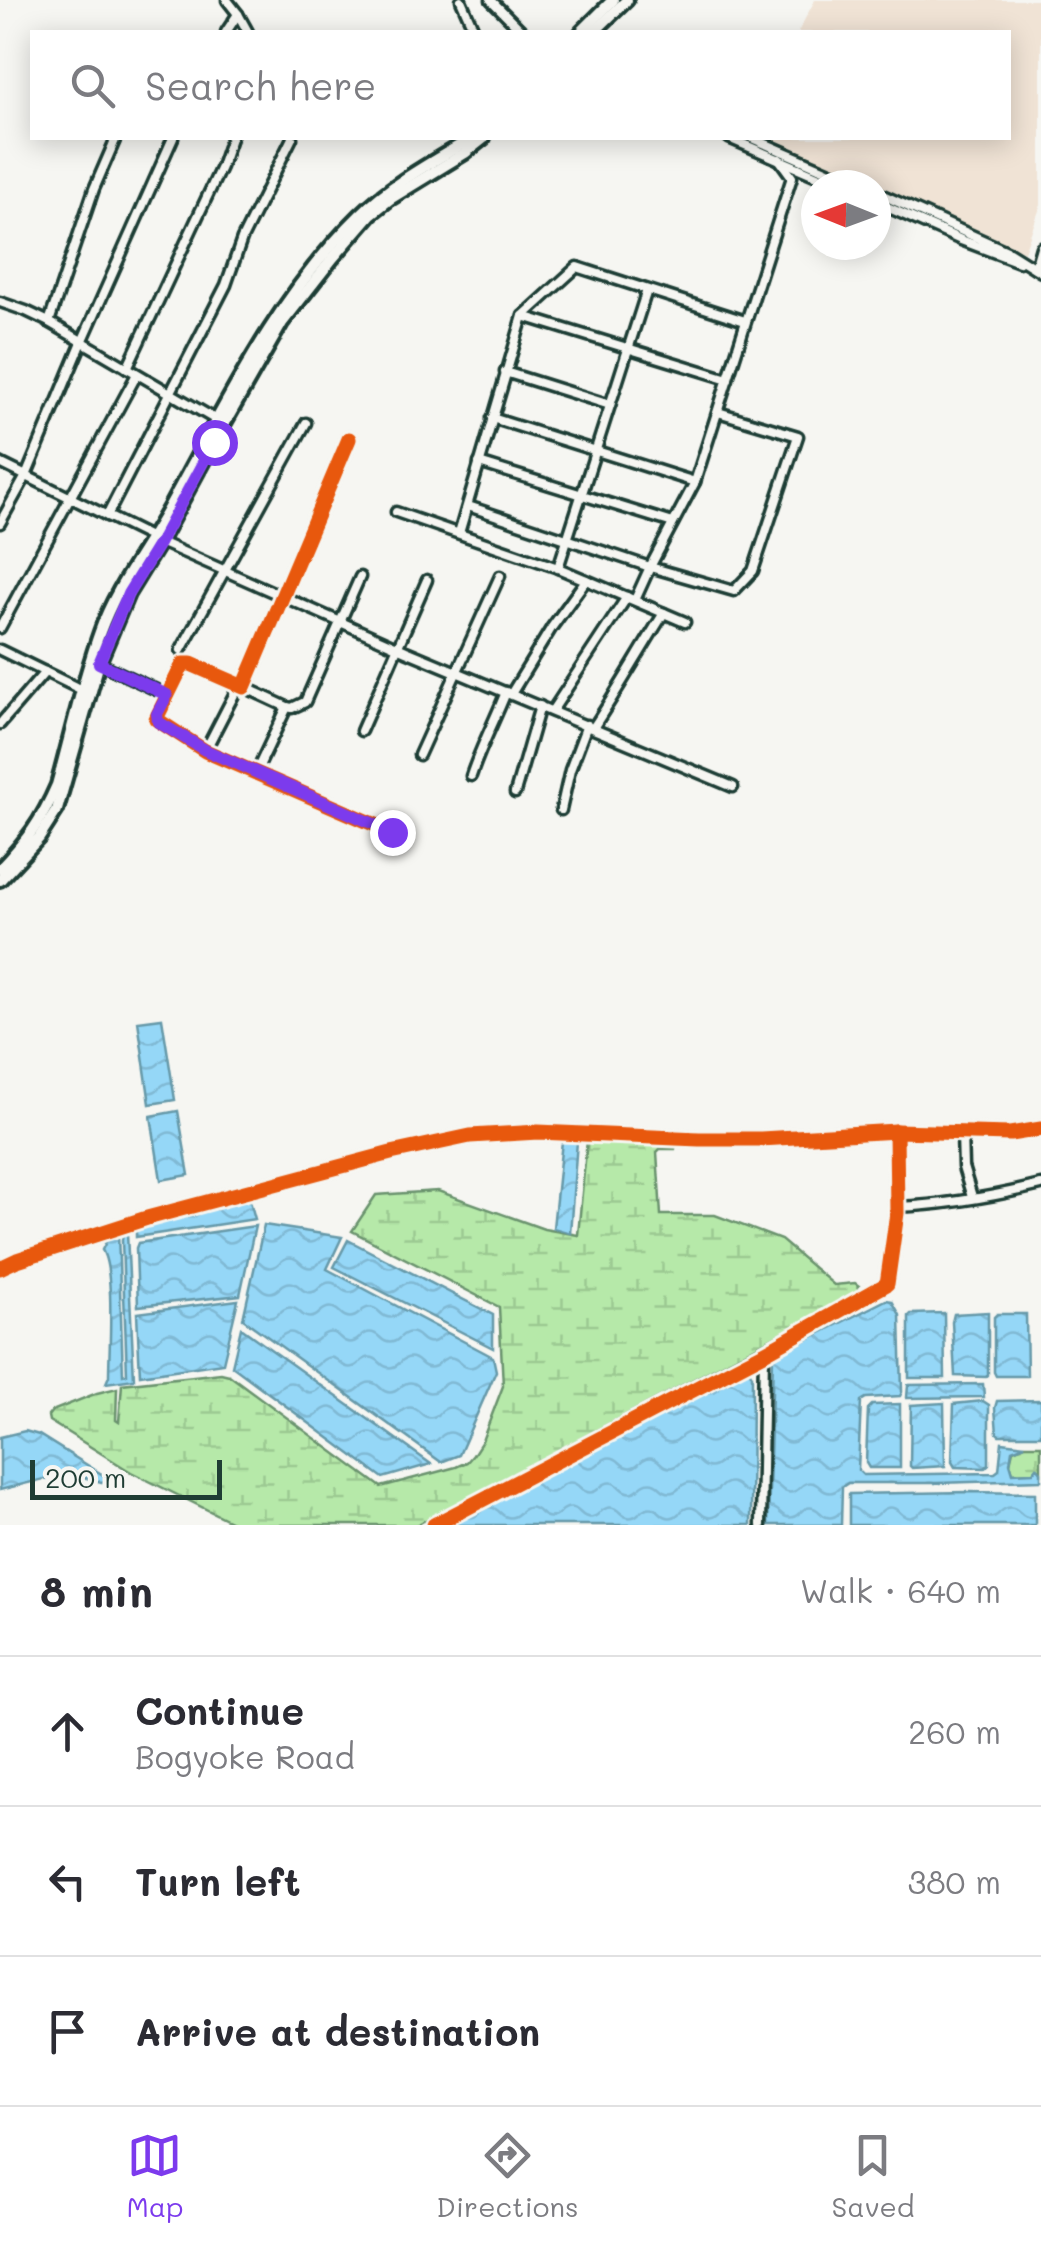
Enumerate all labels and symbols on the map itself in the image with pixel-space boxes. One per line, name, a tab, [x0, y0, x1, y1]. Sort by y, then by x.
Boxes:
north arrow	[801, 170, 891, 260]
route start	[192, 420, 238, 466]
route end	[370, 810, 416, 856]
scale bar	[30, 1455, 222, 1500]

